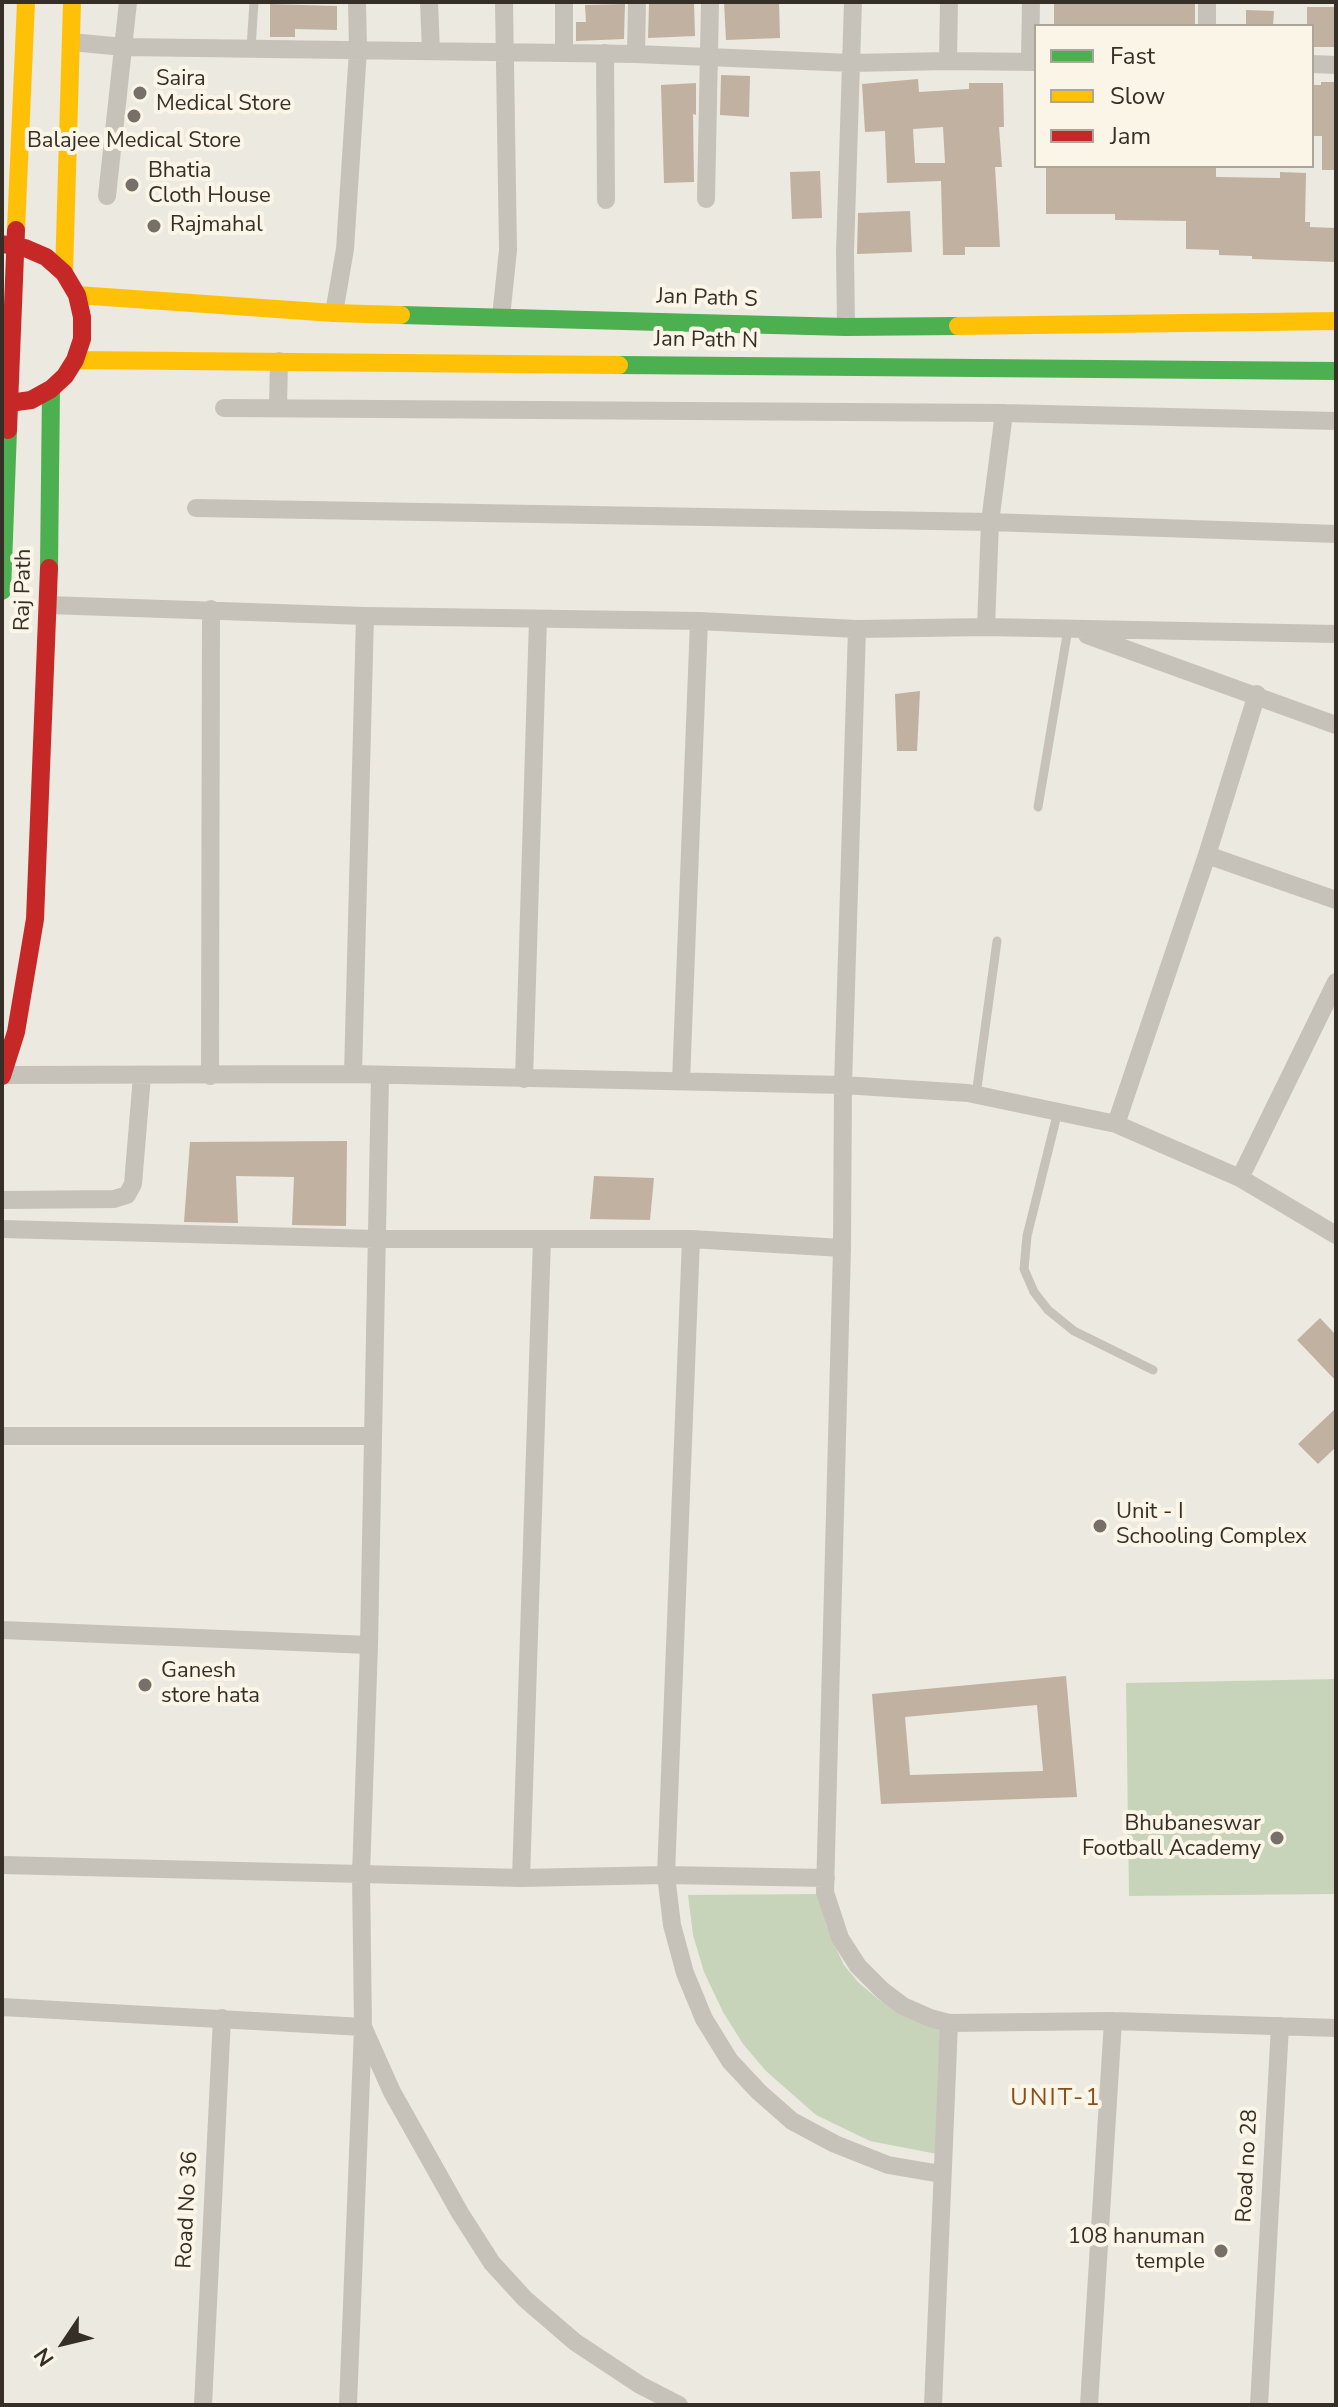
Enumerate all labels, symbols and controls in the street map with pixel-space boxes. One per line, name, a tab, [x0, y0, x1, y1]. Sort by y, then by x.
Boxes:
legend	[1034, 24, 1314, 168]
text: Fast	[1110, 40, 1155, 72]
place label: Saira Medical Store	[156, 67, 291, 118]
text: Slow	[1110, 80, 1165, 112]
marker: Saira Medical Store	[131, 84, 149, 102]
marker: Balajee Medical Store	[125, 107, 143, 125]
text: Jam	[1110, 120, 1151, 152]
place label: Balajee Medical Store	[27, 129, 241, 155]
place label: Bhatia Cloth House	[148, 159, 271, 210]
marker: Bhatia Cloth House	[123, 176, 141, 194]
place label: Rajmahal	[170, 213, 263, 239]
marker: Rajmahal	[145, 217, 163, 235]
street label: Jan Path S	[656, 284, 758, 314]
street label: Jan Path N	[654, 327, 758, 355]
street label: Raj Path	[10, 549, 38, 631]
place label: Unit - I Schooling Complex	[1116, 1500, 1307, 1552]
marker: Unit - I Schooling Complex	[1091, 1517, 1109, 1535]
place label: Ganesh store hata	[161, 1659, 260, 1710]
marker: Ganesh store hata	[136, 1676, 154, 1694]
place label: Bhubaneswar Football Academy	[1082, 1812, 1261, 1864]
marker: Bhubaneswar Football Academy	[1268, 1829, 1286, 1847]
district label: UNIT-1	[1010, 2085, 1102, 2113]
street label: Road no 28	[1232, 2109, 1264, 2223]
street label: Road No 36	[172, 2151, 204, 2269]
place label: 108 hanuman temple	[1068, 2225, 1205, 2276]
marker: 108 hanuman temple	[1212, 2242, 1230, 2260]
north arrow	[24, 2303, 104, 2383]
text: N	[27, 2341, 61, 2372]

